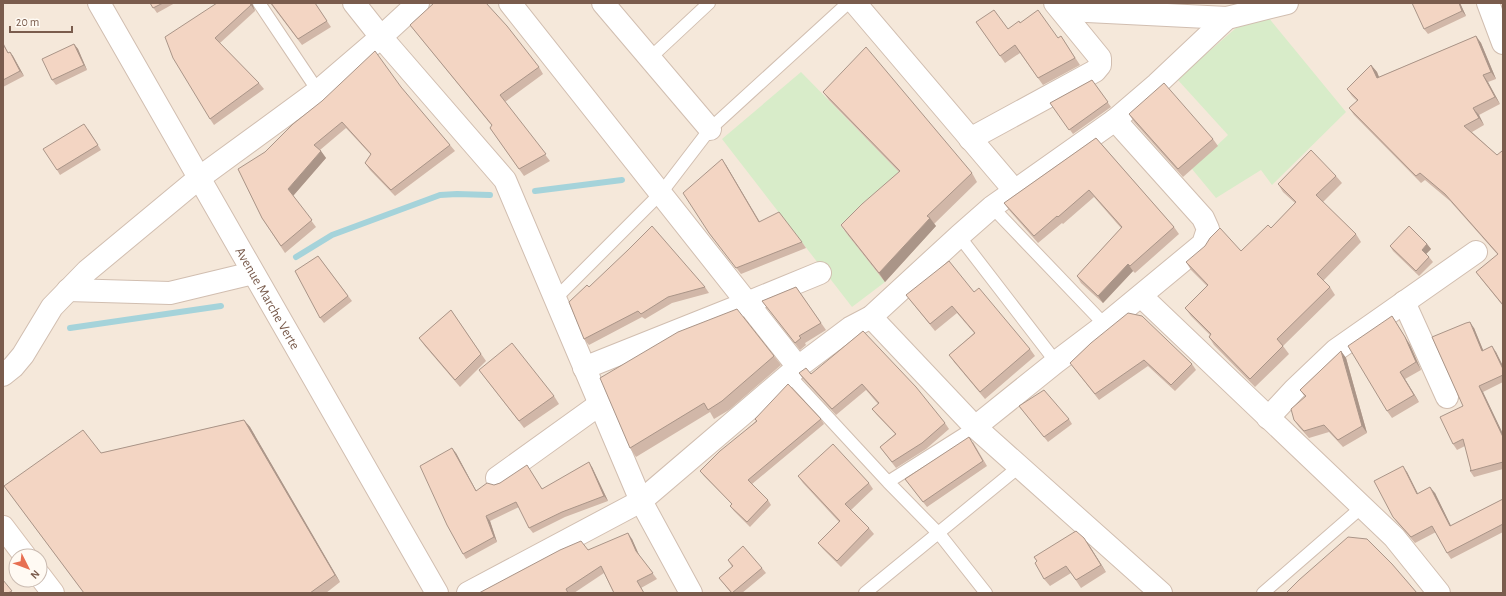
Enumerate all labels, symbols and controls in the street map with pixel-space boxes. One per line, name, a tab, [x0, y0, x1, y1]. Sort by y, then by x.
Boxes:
scale bar	[10, 8, 72, 34]
text: 20 m	[16, 16, 39, 28]
street label: Avenue Marche Verte	[232, 245, 302, 352]
north arrow	[8, 548, 48, 588]
text: N	[28, 568, 42, 581]

